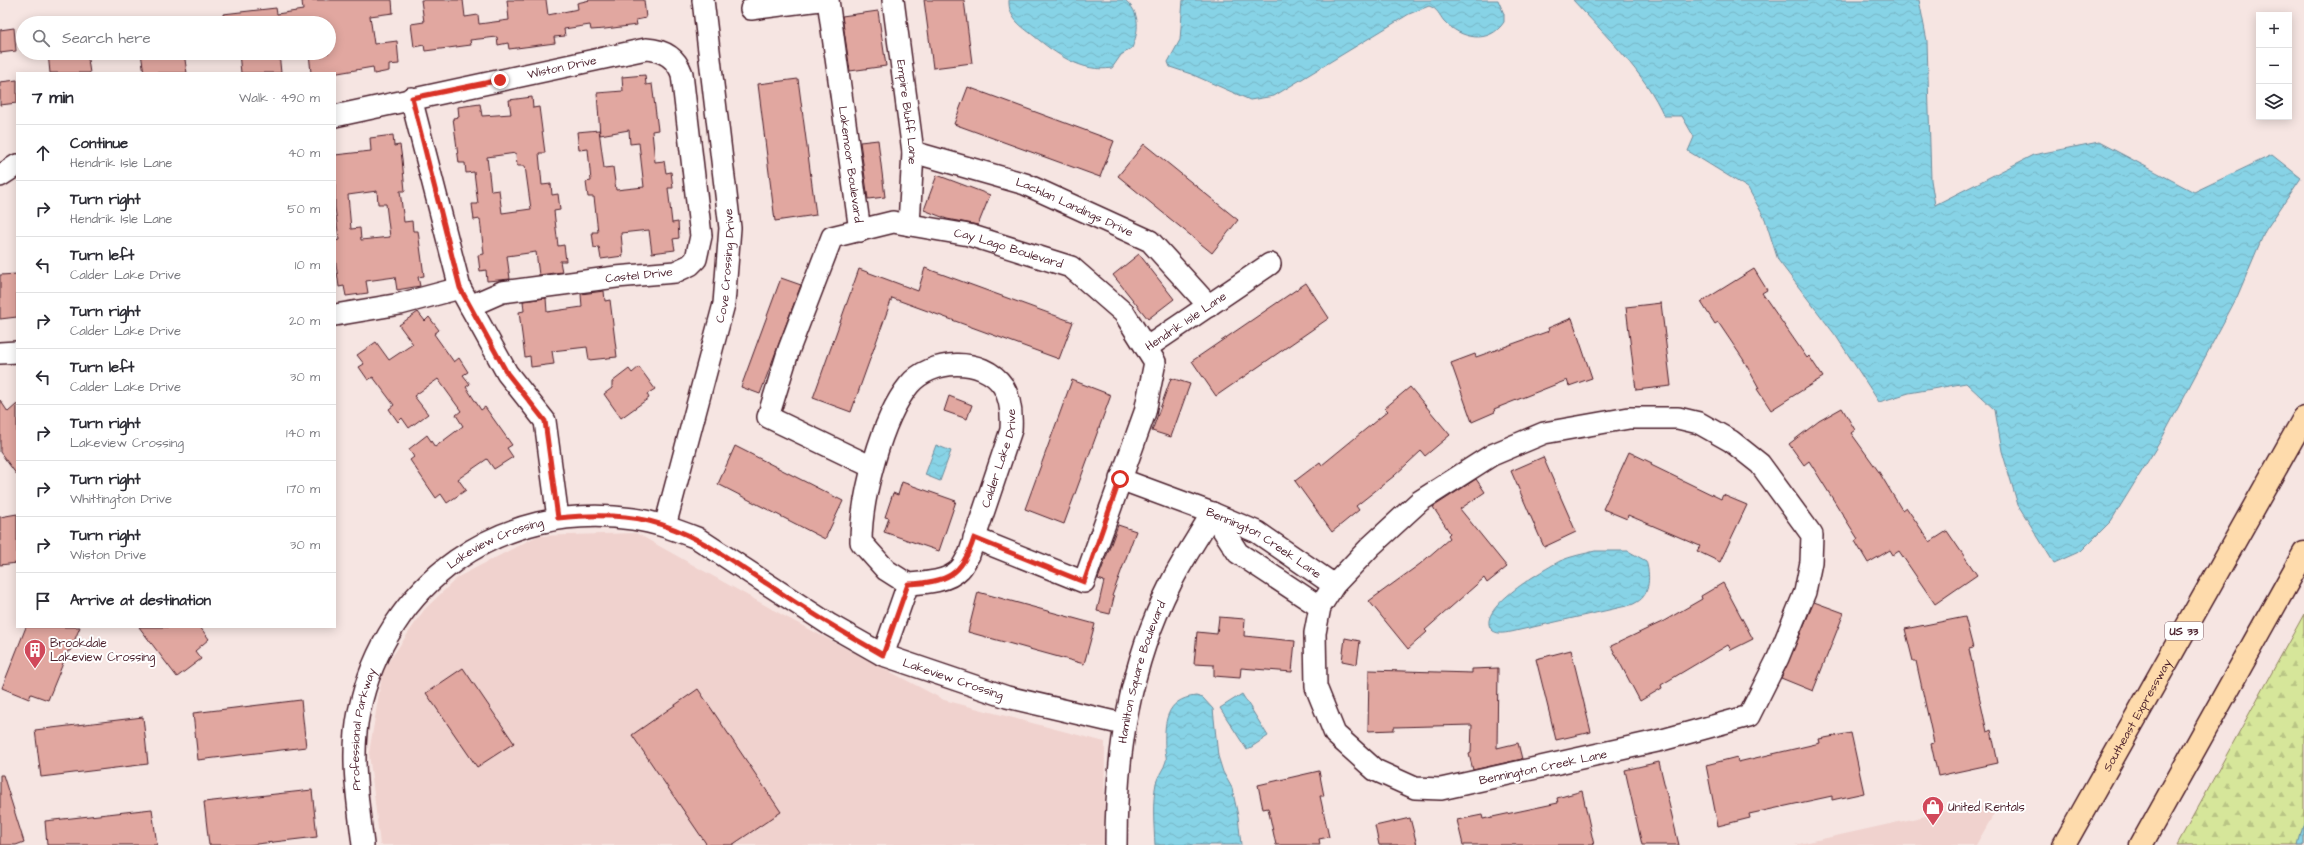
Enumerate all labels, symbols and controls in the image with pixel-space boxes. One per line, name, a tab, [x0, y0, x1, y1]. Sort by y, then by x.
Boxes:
map controls	[2256, 12, 2292, 120]
button: +	[2256, 12, 2292, 48]
search box	[16, 16, 336, 60]
icon: search	[30, 27, 52, 49]
text: Search here	[62, 28, 151, 49]
button: −	[2256, 48, 2292, 84]
street label: Wiston Drive	[526, 52, 599, 83]
street label: Empire Bluff Lane	[892, 59, 921, 165]
route end	[491, 71, 509, 89]
button: layers	[2256, 84, 2292, 120]
text: 7 min	[32, 86, 74, 110]
text: Walk · 490 m	[239, 89, 320, 107]
street label: Lakemoor Boulevard	[834, 105, 867, 224]
text: Continue	[70, 133, 128, 154]
icon: ahead	[32, 142, 54, 164]
text: 40 m	[288, 144, 320, 162]
text: Hendrik Isle Lane	[70, 154, 172, 172]
street label: Lachlan Landings Drive	[1014, 174, 1136, 241]
text: Turn right	[70, 189, 141, 210]
icon: right	[32, 198, 54, 220]
text: 50 m	[287, 200, 320, 218]
street label: Cove Crossing Drive	[711, 207, 739, 325]
text: Hendrik Isle Lane	[70, 210, 172, 228]
street label: Cay Lago Boulevard	[953, 225, 1065, 273]
text: Turn left	[70, 245, 134, 266]
icon: left	[32, 254, 54, 276]
text: 10 m	[295, 256, 320, 274]
street label: Castel Drive	[605, 263, 674, 287]
text: Calder Lake Drive	[70, 266, 181, 284]
street label: Hendrik Isle Lane	[1142, 288, 1230, 355]
text: Turn right	[70, 301, 141, 322]
icon: right	[32, 310, 54, 332]
text: 20 m	[289, 312, 320, 330]
text: Calder Lake Drive	[70, 322, 181, 340]
text: Turn left	[70, 357, 134, 378]
icon: left	[32, 366, 54, 388]
text: 30 m	[290, 368, 320, 386]
text: Calder Lake Drive	[70, 378, 181, 396]
street label: Calder Lake Drive	[977, 408, 1020, 510]
text: Turn right	[70, 413, 141, 434]
icon: right	[32, 422, 54, 444]
text: 140 m	[286, 424, 320, 442]
text: Lakeview Crossing	[70, 434, 184, 452]
text: Turn right	[70, 469, 141, 490]
route start	[1111, 470, 1129, 488]
icon: right	[32, 478, 54, 500]
text: 170 m	[287, 480, 320, 498]
text: Whittington Drive	[70, 490, 172, 508]
street label: Bennington Creek Lane	[1204, 504, 1325, 583]
street label: Lakeview Crossing	[444, 514, 545, 573]
text: Turn right	[70, 525, 141, 546]
icon: right	[32, 534, 54, 556]
text: 30 m	[290, 536, 320, 554]
text: Wiston Drive	[70, 546, 146, 564]
icon: arrive	[32, 590, 54, 612]
text: Arrive at destination	[70, 590, 211, 611]
street label: Hamilton Square Boulevard	[1114, 598, 1170, 744]
road number: US 33	[2165, 622, 2203, 640]
place label: Brookdale Lakeview Crossing	[50, 635, 155, 667]
building icon: Brookdale Lakeview Crossing	[22, 637, 48, 670]
street label: Lakeview Crossing	[901, 654, 1006, 705]
street label: Southeast Expressway	[2099, 656, 2177, 775]
street label: Professional Parkway	[347, 665, 382, 791]
street label: Bennington Creek Lane	[1477, 745, 1609, 790]
shop icon: United Rentals	[1920, 794, 1946, 827]
place label: United Rentals	[1948, 799, 2025, 816]

